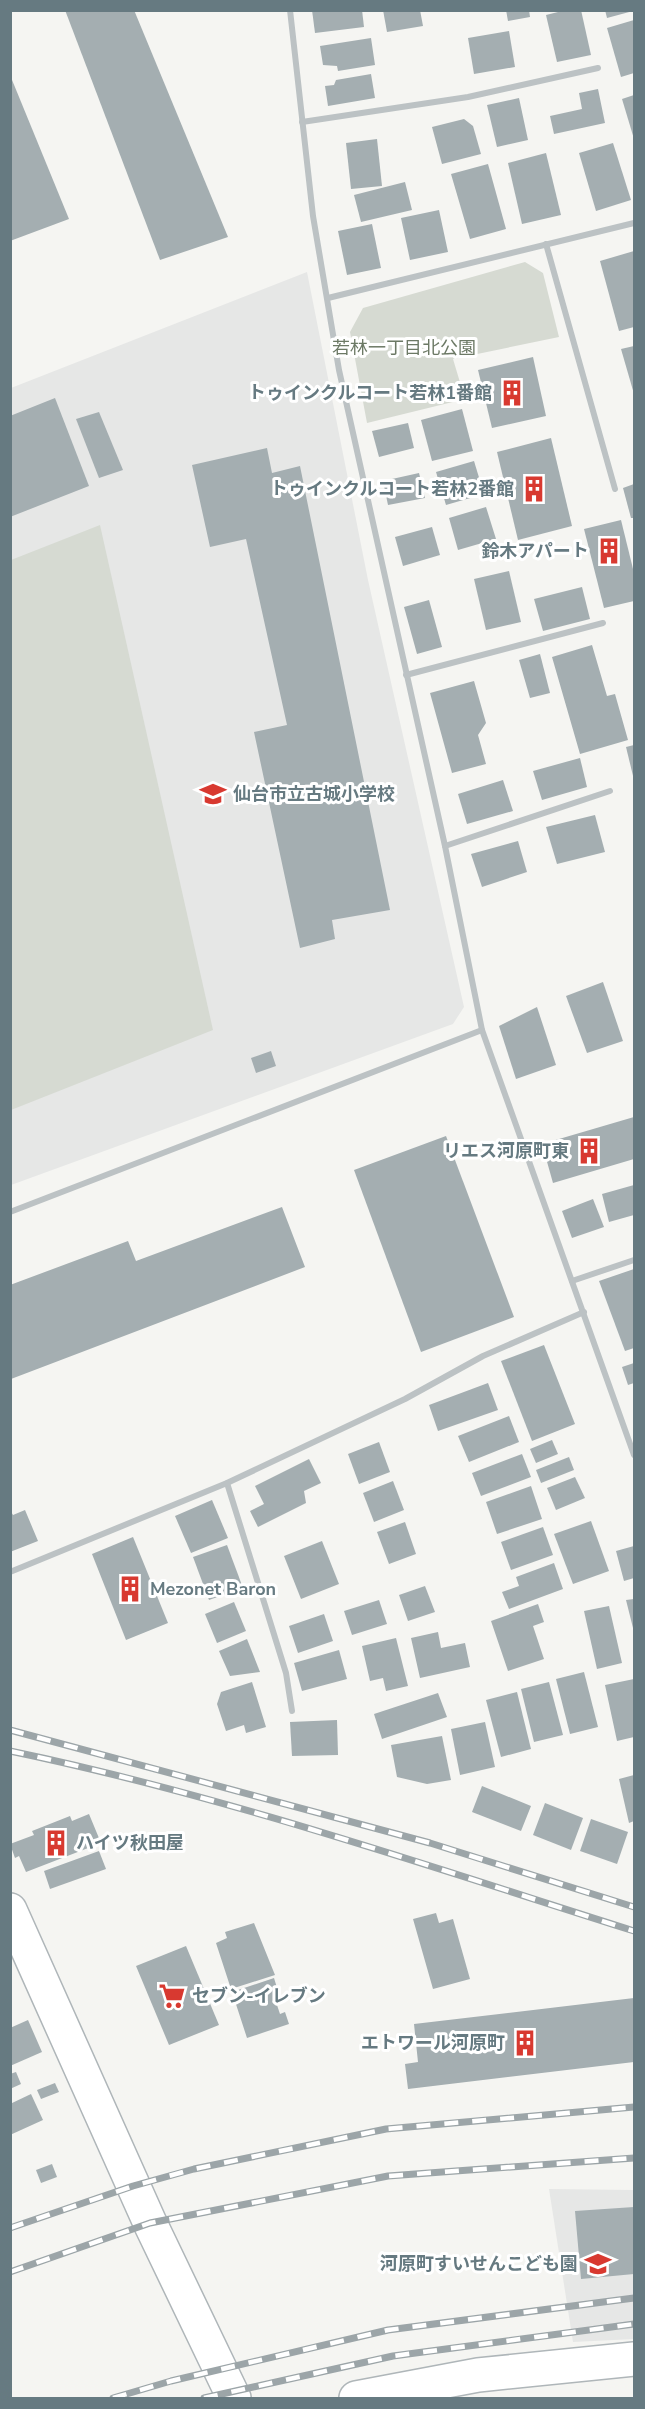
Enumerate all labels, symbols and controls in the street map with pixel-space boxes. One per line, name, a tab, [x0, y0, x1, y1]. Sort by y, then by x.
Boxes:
park label: 若林一丁目北公園	[332, 336, 476, 360]
building icon: トゥインクルコート若林1番館	[497, 378, 527, 408]
place label: トゥインクルコート若林1番館	[248, 381, 492, 405]
building icon: トゥインクルコート若林2番館	[519, 474, 549, 504]
place label: トゥインクルコート若林2番館	[270, 477, 514, 501]
building icon: 鈴木アパート	[594, 536, 624, 566]
place label: 鈴木アパート	[481, 539, 589, 563]
school or university icon: 仙台市立古城小学校	[198, 779, 228, 809]
place label: 仙台市立古城小学校	[233, 782, 395, 806]
building icon: リエス河原町東	[574, 1136, 604, 1166]
place label: リエス河原町東	[443, 1139, 569, 1163]
building icon: Mezonet Baron	[115, 1574, 145, 1604]
place label: Mezonet Baron	[150, 1577, 276, 1601]
building icon: ハイツ秋田屋	[41, 1828, 71, 1858]
place label: ハイツ秋田屋	[76, 1831, 184, 1855]
supermarket icon: セブン-イレブン	[157, 1981, 187, 2011]
place label: セブン-イレブン	[192, 1984, 326, 2008]
building icon: エトワール河原町	[510, 2028, 540, 2058]
place label: エトワール河原町	[361, 2031, 505, 2055]
school or university icon: 河原町すいせんこども園	[583, 2249, 613, 2279]
place label: 河原町すいせんこども園	[380, 2252, 578, 2276]

